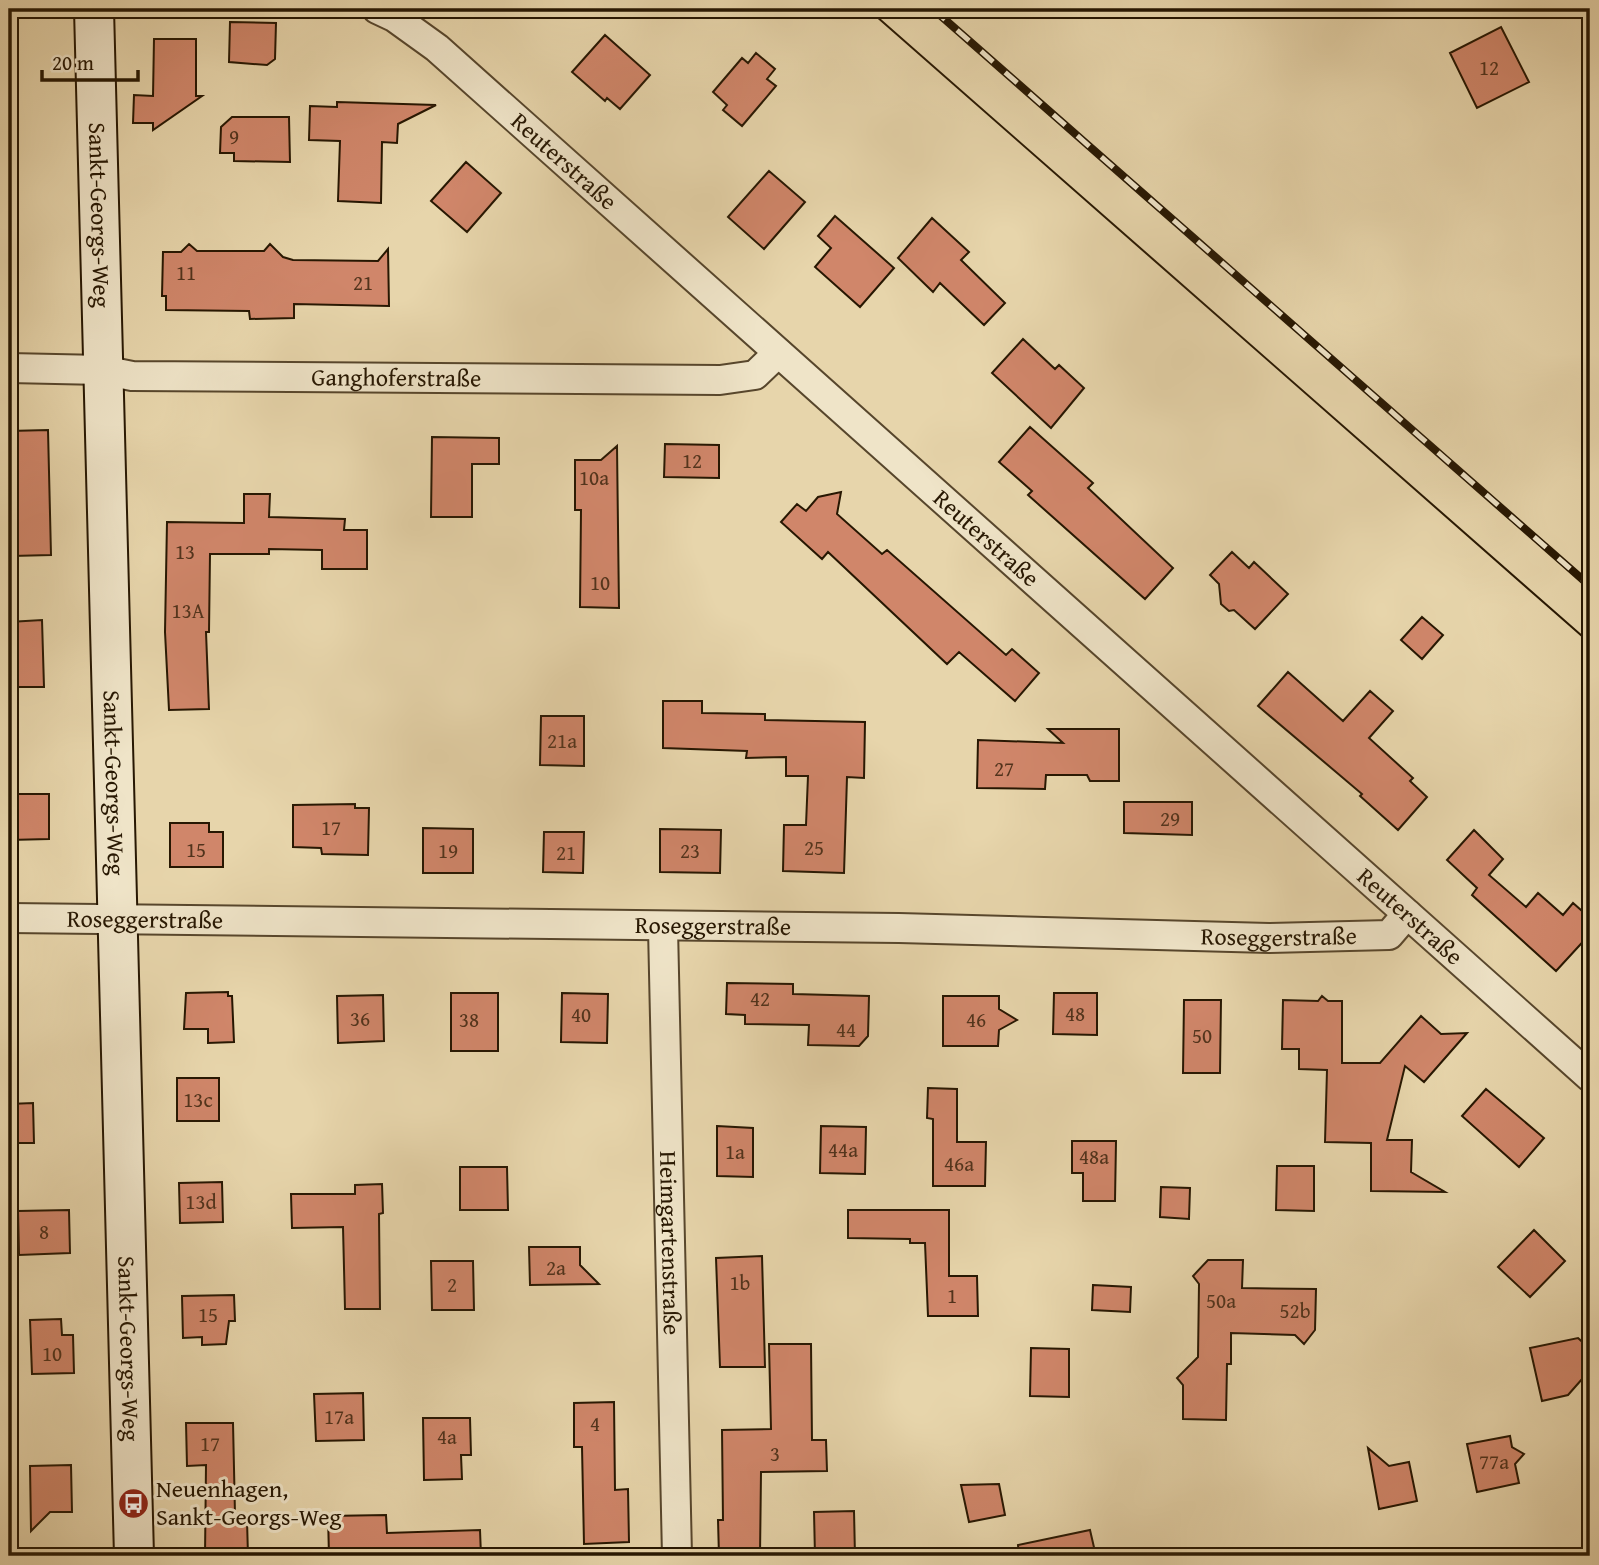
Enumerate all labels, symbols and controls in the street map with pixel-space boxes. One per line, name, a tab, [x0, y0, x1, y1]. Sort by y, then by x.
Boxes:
scale bar	[42, 38, 138, 82]
text: 20 m	[52, 47, 94, 78]
house number: 12	[1479, 52, 1499, 83]
street label: Reuterstraße	[503, 104, 625, 218]
house number: 9	[229, 121, 239, 152]
street label: Sankt-Georgs-Weg	[80, 122, 120, 308]
house number: 11	[176, 257, 196, 288]
house number: 21	[353, 267, 373, 298]
street label: Ganghoferstraße	[311, 359, 481, 395]
house number: 12	[682, 445, 702, 476]
house number: 10a	[579, 462, 609, 493]
street label: Reuterstraße	[926, 481, 1048, 595]
house number: 13	[175, 536, 195, 567]
house number: 10	[590, 567, 610, 598]
house number: 13A	[172, 595, 205, 626]
street label: Sankt-Georgs-Weg	[95, 690, 134, 876]
house number: 21a	[547, 725, 577, 756]
house number: 27	[994, 753, 1014, 784]
house number: 29	[1160, 803, 1180, 834]
house number: 17	[321, 812, 341, 843]
house number: 25	[804, 832, 824, 863]
house number: 15	[186, 834, 206, 865]
house number: 19	[438, 835, 458, 866]
house number: 23	[680, 835, 700, 866]
house number: 21	[556, 837, 576, 868]
street label: Reuterstraße	[1349, 859, 1471, 973]
street label: Roseggerstraße	[67, 901, 223, 937]
street label: Roseggerstraße	[635, 907, 791, 944]
street label: Roseggerstraße	[1200, 918, 1357, 955]
house number: 42	[750, 983, 770, 1014]
house number: 48	[1065, 998, 1085, 1029]
house number: 40	[571, 999, 591, 1030]
house number: 36	[350, 1003, 370, 1034]
house number: 38	[459, 1004, 479, 1035]
house number: 46	[966, 1004, 986, 1035]
house number: 44	[836, 1014, 856, 1045]
house number: 50	[1192, 1020, 1212, 1051]
house number: 13c	[183, 1084, 213, 1115]
house number: 44a	[828, 1134, 858, 1165]
house number: 1a	[725, 1136, 745, 1167]
house number: 48a	[1079, 1141, 1109, 1172]
house number: 46a	[944, 1148, 974, 1179]
street label: Heimgartenstraße	[651, 1150, 690, 1335]
house number: 13d	[185, 1186, 218, 1217]
house number: 8	[39, 1216, 49, 1247]
house number: 2a	[546, 1252, 566, 1283]
street label: Sankt-Georgs-Weg	[109, 1255, 149, 1442]
house number: 1b	[730, 1267, 750, 1298]
house number: 2	[447, 1269, 457, 1300]
house number: 1	[947, 1280, 957, 1311]
house number: 50a	[1206, 1285, 1236, 1316]
house number: 52b	[1279, 1295, 1311, 1326]
house number: 15	[198, 1299, 218, 1330]
house number: 10	[42, 1338, 62, 1369]
house number: 17a	[324, 1401, 354, 1432]
house number: 4	[590, 1408, 600, 1439]
house number: 4a	[437, 1421, 457, 1452]
house number: 17	[200, 1428, 220, 1459]
house number: 3	[770, 1438, 780, 1469]
house number: 77a	[1479, 1446, 1509, 1477]
place label: Neuenhagen, Sankt-Georgs-Weg	[156, 1471, 341, 1534]
bus stop icon: Neuenhagen, Sankt-Georgs-Weg	[116, 1486, 150, 1520]

